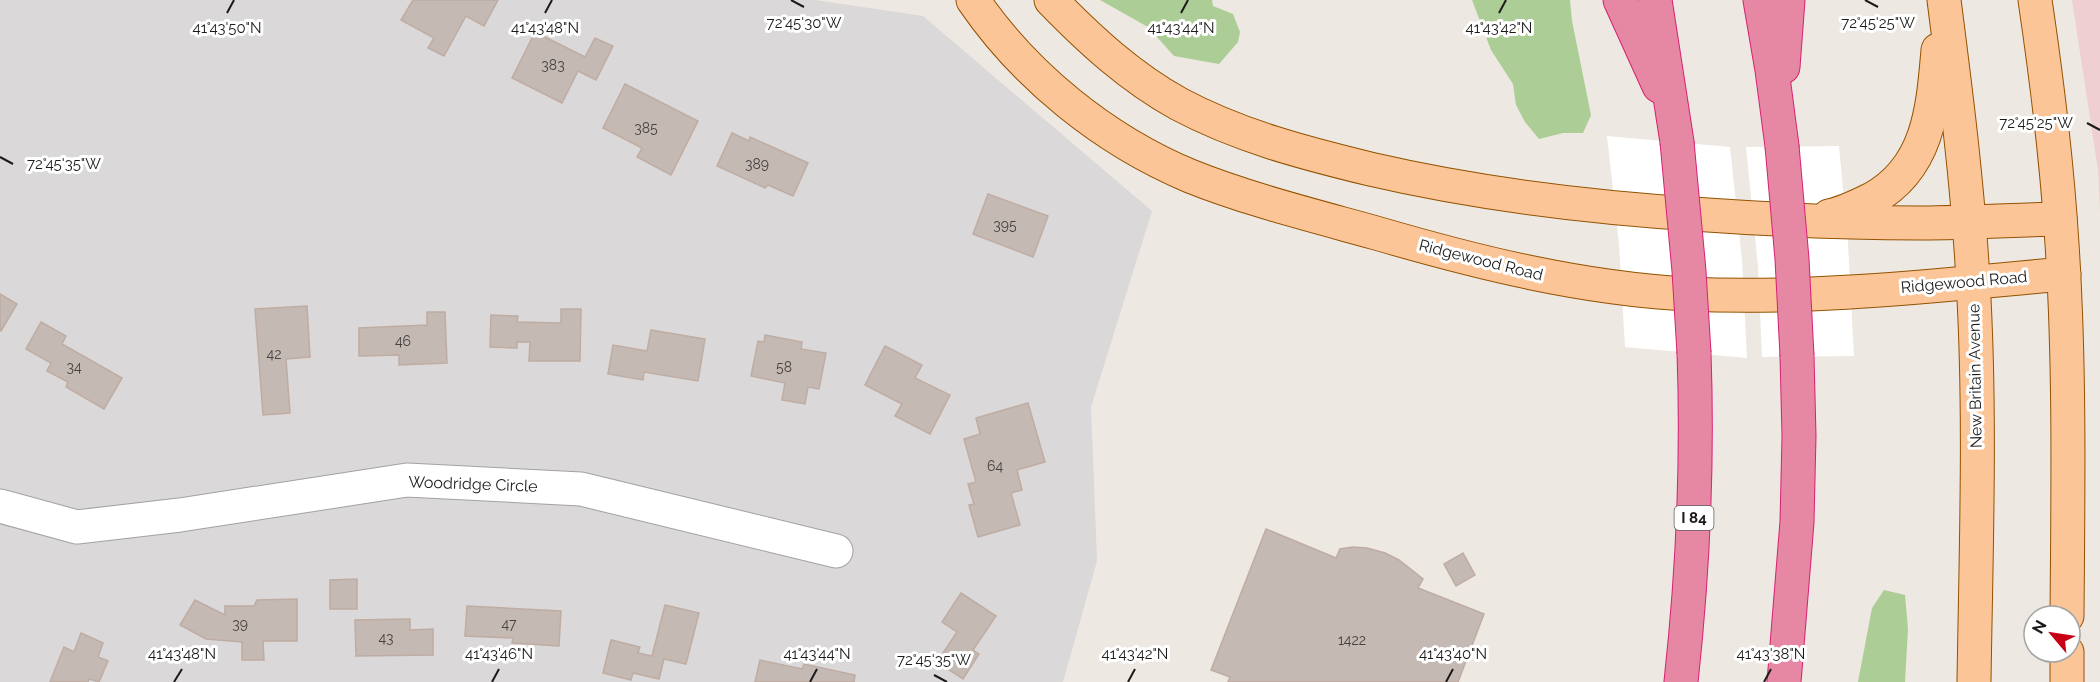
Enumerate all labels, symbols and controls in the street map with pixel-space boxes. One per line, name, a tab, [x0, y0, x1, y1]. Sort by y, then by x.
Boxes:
text: 72°45'30"W	[767, 14, 842, 32]
text: 72°45'25"W	[1841, 14, 1915, 32]
text: 41°43'50"N	[192, 19, 262, 37]
text: 41°43'48"N	[511, 19, 579, 37]
text: 41°43'44"N	[1147, 19, 1215, 37]
text: 41°43'42"N	[1466, 19, 1532, 37]
house number: 383	[541, 57, 565, 73]
text: 72°45'25"W	[1999, 114, 2073, 132]
house number: 385	[634, 120, 658, 136]
text: 72°45'35"W	[27, 155, 101, 173]
house number: 389	[745, 156, 769, 172]
house number: 395	[993, 217, 1017, 233]
street label: Ridgewood Road	[1417, 235, 1545, 285]
street label: Ridgewood Road	[1900, 267, 2028, 297]
street label: New Britain Avenue	[1964, 304, 1986, 448]
house number: 46	[395, 333, 411, 349]
house number: 42	[267, 346, 281, 362]
house number: 34	[66, 359, 82, 375]
house number: 58	[776, 359, 792, 375]
house number: 64	[987, 458, 1003, 474]
street label: Woodridge Circle	[408, 472, 538, 496]
road number: I 84	[1674, 506, 1714, 530]
north arrow	[2022, 604, 2082, 664]
house number: 39	[232, 616, 248, 632]
house number: 47	[501, 616, 517, 632]
text: N	[2028, 617, 2051, 637]
house number: 43	[378, 630, 394, 646]
house number: 1422	[1338, 632, 1366, 648]
text: 41°43'48"N	[148, 645, 216, 663]
text: 41°43'46"N	[465, 645, 533, 663]
text: 41°43'44"N	[783, 645, 851, 663]
text: 41°43'42"N	[1102, 645, 1168, 663]
text: 41°43'40"N	[1419, 645, 1487, 663]
text: 41°43'38"N	[1737, 645, 1805, 663]
text: 72°45'35"W	[897, 651, 971, 669]

